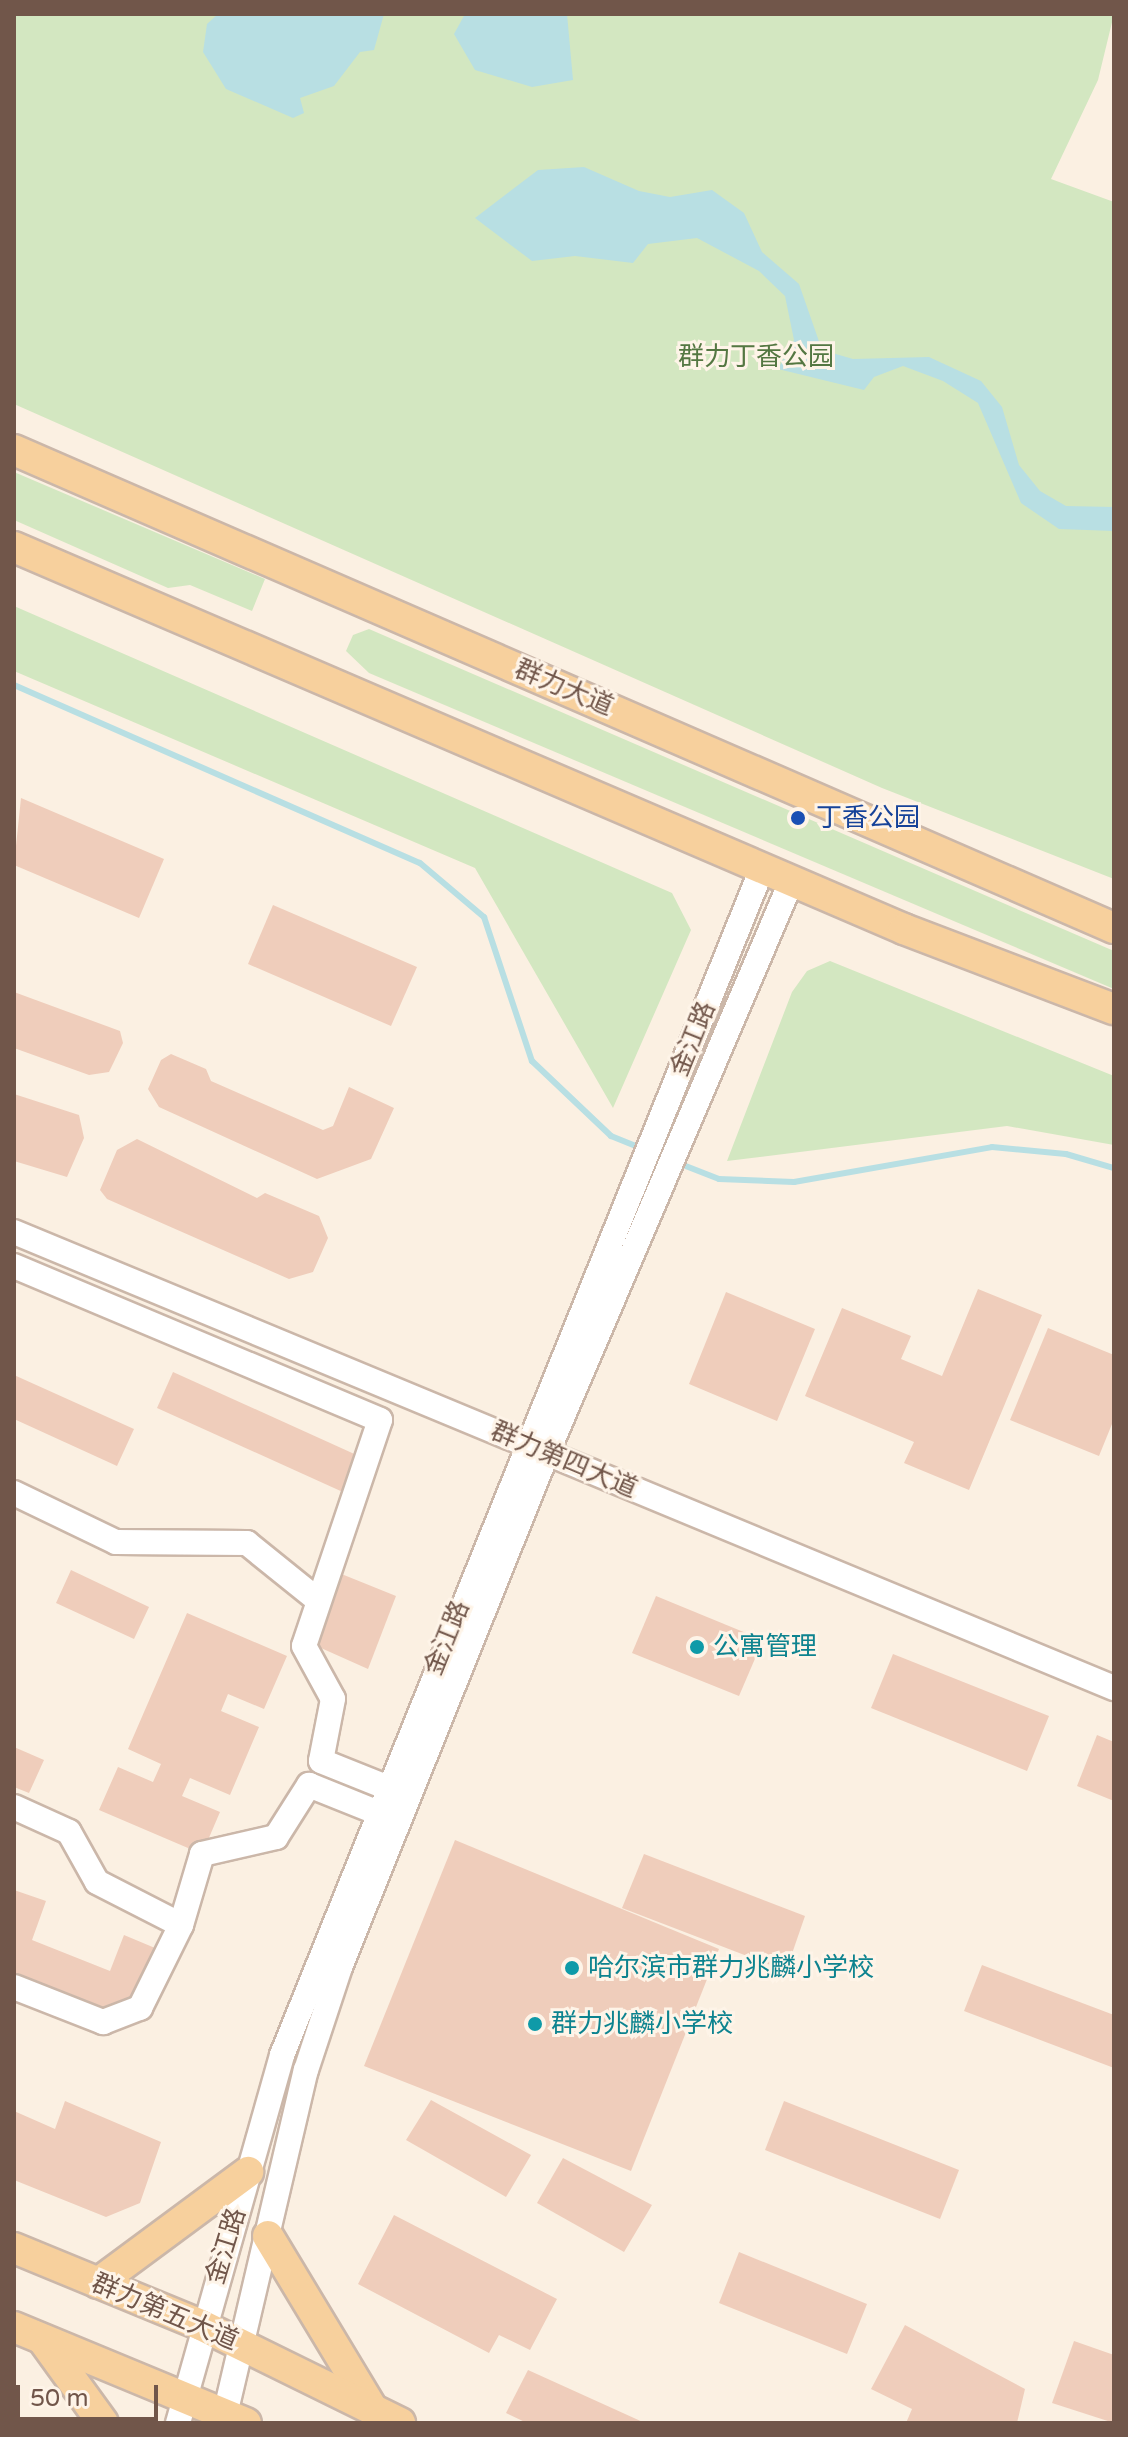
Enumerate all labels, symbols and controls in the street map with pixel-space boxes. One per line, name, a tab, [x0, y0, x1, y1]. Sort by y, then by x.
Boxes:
park label: 群力丁香公园	[678, 341, 834, 373]
street label: 群力大道	[510, 653, 618, 723]
place label: 丁香公园	[816, 802, 920, 834]
marker: 丁香公园	[787, 807, 809, 829]
street label: 金江路	[664, 997, 722, 1081]
street label: 群力第四大道	[486, 1415, 642, 1505]
street label: 金江路	[418, 1596, 476, 1680]
place label: 公寓管理	[713, 1631, 817, 1663]
marker: 公寓管理	[688, 1638, 706, 1656]
place label: 哈尔滨市群力兆麟小学校	[588, 1952, 874, 1984]
marker: 哈尔滨市群力兆麟小学校	[563, 1959, 581, 1977]
place label: 群力兆麟小学校	[551, 2008, 733, 2040]
marker: 群力兆麟小学校	[526, 2015, 544, 2033]
street label: 金江路	[200, 2204, 252, 2288]
street label: 群力第五大道	[87, 2267, 243, 2357]
scale bar	[20, 2369, 162, 2419]
text: 50 m	[30, 2384, 88, 2413]

